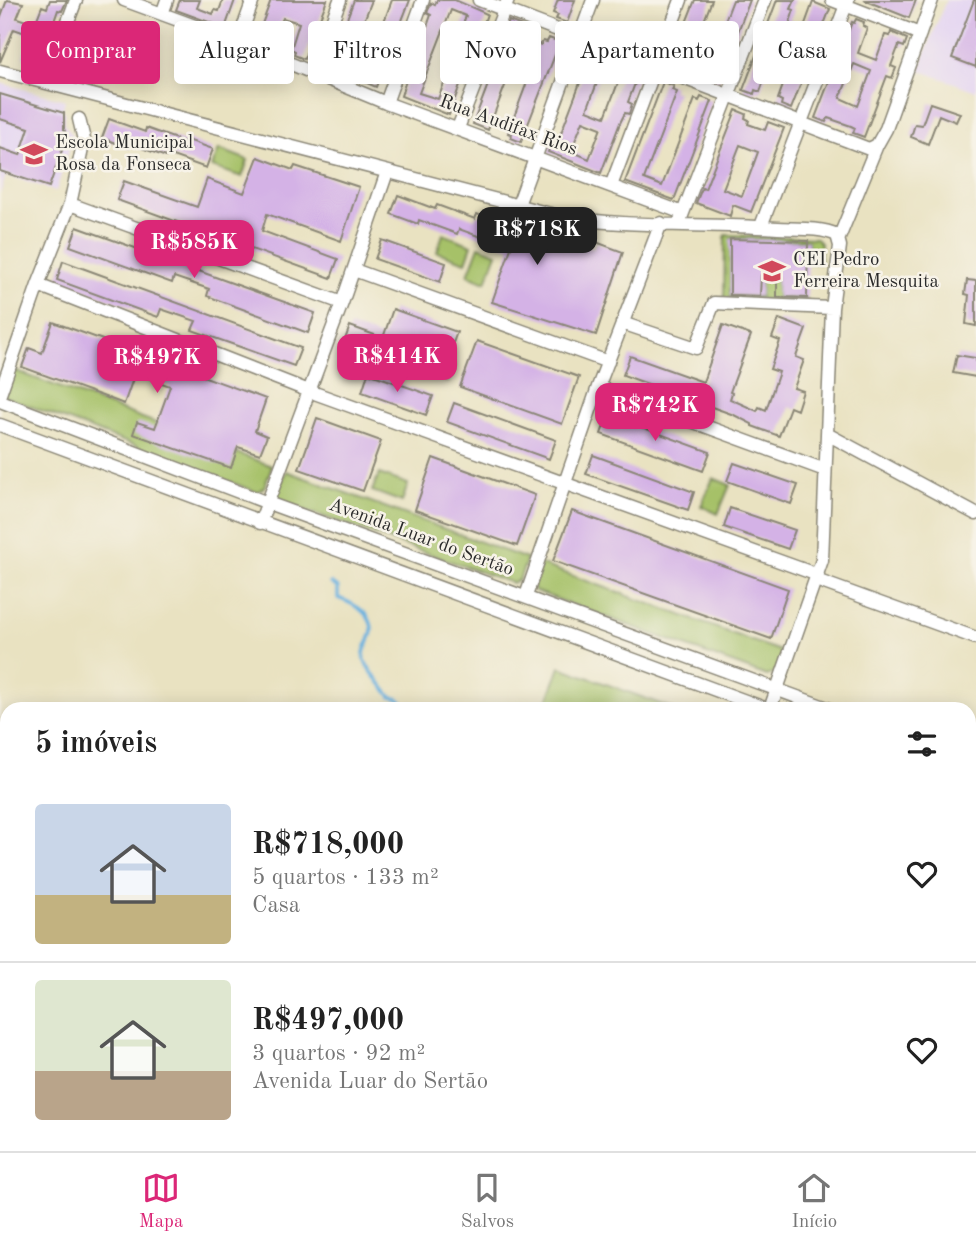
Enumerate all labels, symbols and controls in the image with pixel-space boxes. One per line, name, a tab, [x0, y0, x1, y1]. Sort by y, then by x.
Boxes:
chip: Comprar	[21, 21, 160, 84]
chip: Alugar	[174, 21, 294, 84]
chip: Filtros	[308, 21, 426, 84]
chip: Novo	[440, 21, 541, 84]
chip: Apartamento	[555, 21, 739, 84]
chip: Casa	[753, 21, 851, 84]
street label: Rua Audifax Rios	[436, 92, 580, 160]
place label: Escola Municipal Rosa da Fonseca	[55, 134, 193, 175]
school or university icon: Escola Municipal Rosa da Fonseca	[19, 139, 49, 169]
pin: R$718K	[480, 208, 594, 267]
text: R$718K	[493, 218, 581, 241]
pin: R$585K	[137, 220, 251, 280]
text: R$585K	[150, 231, 238, 254]
place label: CEI Pedro Ferreira Mesquita	[793, 251, 940, 292]
school or university icon: CEI Pedro Ferreira Mesquita	[757, 256, 787, 286]
pin: R$414K	[340, 334, 454, 394]
pin: R$497K	[100, 336, 214, 395]
text: R$414K	[353, 345, 441, 368]
text: R$497K	[113, 346, 201, 369]
pin: R$742K	[598, 384, 712, 443]
text: R$742K	[611, 394, 699, 417]
street label: Avenida Luar do Sertão	[326, 496, 516, 580]
icon: filters	[903, 725, 941, 763]
text: 5 imóveis	[35, 729, 157, 759]
text: R$718,000	[252, 830, 404, 860]
icon: home	[91, 832, 175, 916]
icon: heart	[903, 855, 941, 893]
text: 5 quartos · 133 m²	[252, 866, 439, 889]
text: Casa	[252, 894, 300, 917]
text: R$497,000	[252, 1006, 404, 1036]
icon: home	[91, 1008, 175, 1092]
icon: heart	[903, 1031, 941, 1069]
text: 3 quartos · 92 m²	[252, 1042, 425, 1065]
text: Avenida Luar do Sertão	[252, 1070, 488, 1093]
tab: Mapa	[139, 1169, 183, 1234]
tab: Salvos	[461, 1169, 514, 1234]
tab: Início	[792, 1169, 837, 1234]

